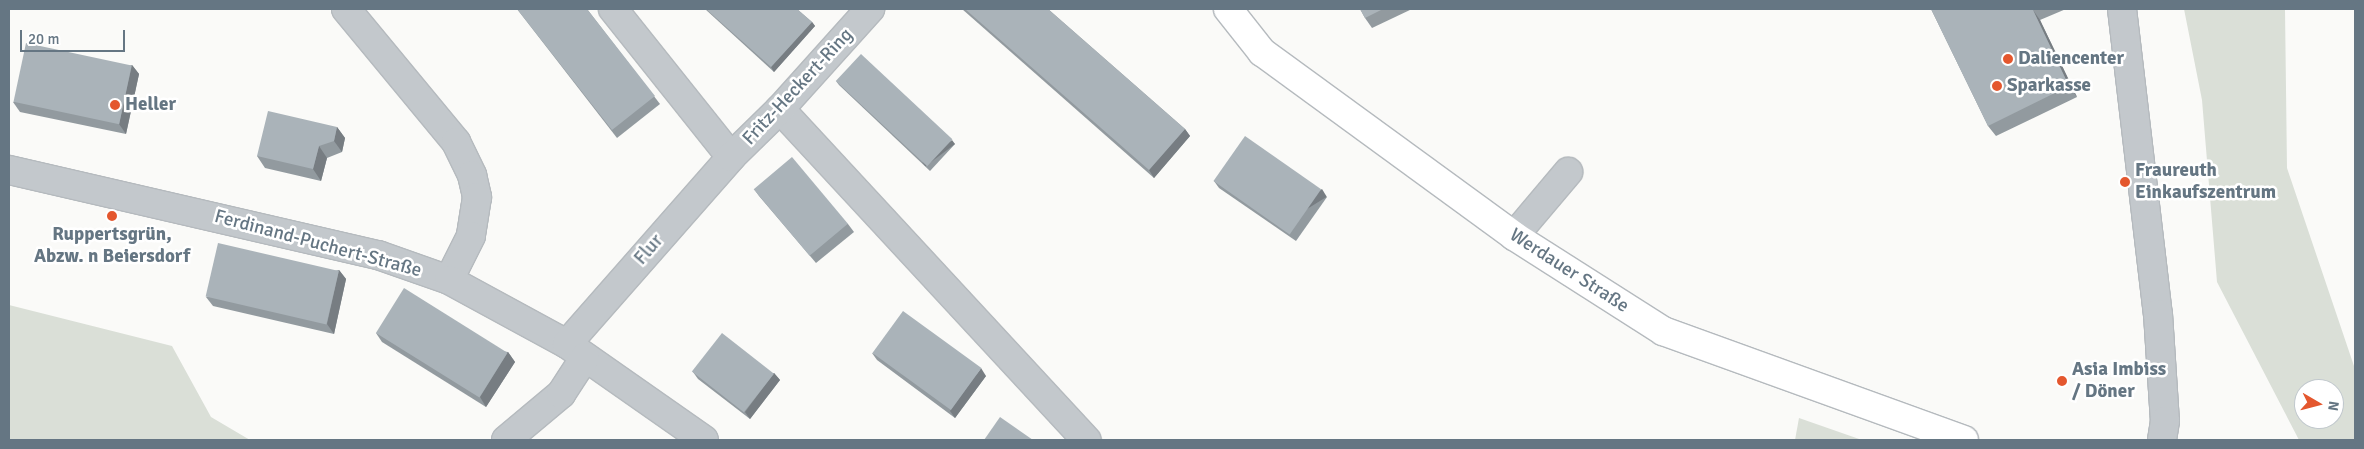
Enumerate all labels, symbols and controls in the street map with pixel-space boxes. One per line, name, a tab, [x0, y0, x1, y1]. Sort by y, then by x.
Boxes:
scale bar	[22, 20, 128, 52]
street label: Fritz-Heckert-Ring	[738, 24, 858, 150]
text: 20 m	[28, 30, 59, 48]
place label: Daliencenter	[2018, 48, 2124, 70]
marker: Daliencenter	[2002, 53, 2014, 65]
place label: Sparkasse	[2007, 75, 2091, 97]
marker: Sparkasse	[1991, 80, 2003, 92]
place label: Heller	[125, 94, 176, 116]
marker: Heller	[109, 99, 121, 111]
place label: Fraureuth Einkaufszentrum	[2135, 160, 2276, 204]
marker: Fraureuth Einkaufszentrum	[2119, 176, 2131, 188]
street label: Ferdinand-Puchert-Straße	[212, 205, 424, 283]
marker: Ruppertsgrün, Abzw. n Beiersdorf	[106, 210, 118, 222]
place label: Ruppertsgrün, Abzw. n Beiersdorf	[34, 224, 190, 268]
street label: Werdauer Straße	[1505, 224, 1633, 318]
street label: Flur	[630, 230, 668, 270]
place label: Asia Imbiss / Döner	[2072, 359, 2166, 403]
marker: Asia Imbiss / Döner	[2056, 375, 2068, 387]
north arrow	[2294, 379, 2344, 429]
text: N	[2324, 400, 2342, 412]

